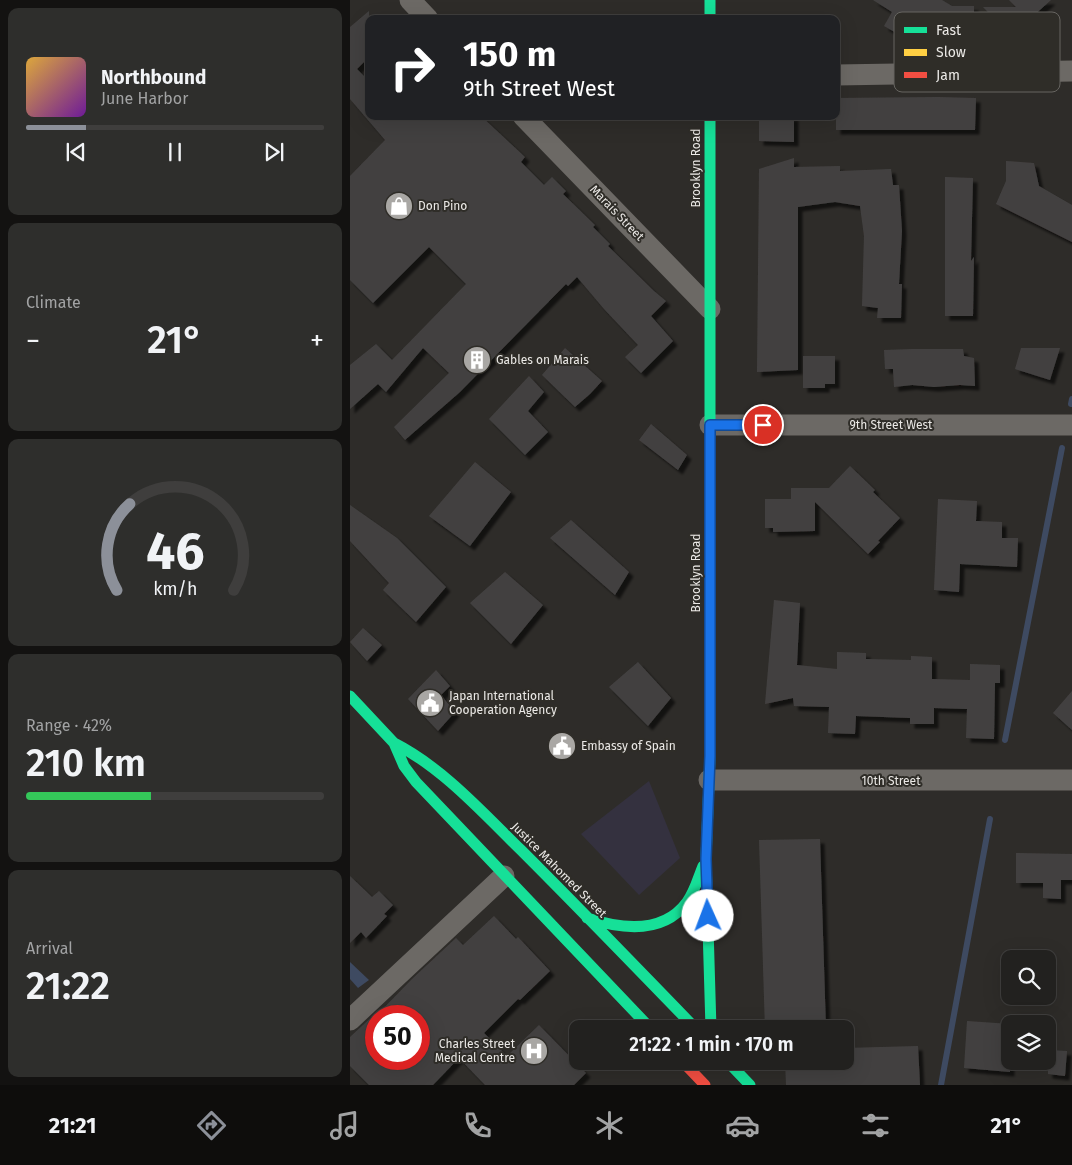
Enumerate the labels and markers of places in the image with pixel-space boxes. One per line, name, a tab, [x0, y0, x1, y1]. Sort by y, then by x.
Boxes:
shop icon: Don Pino	[384, 191, 414, 221]
place label: Don Pino	[418, 199, 467, 213]
building icon: Gables on Marais	[462, 345, 492, 375]
place label: Gables on Marais	[496, 353, 589, 367]
pin	[742, 404, 784, 446]
public building icon: Japan International Cooperation Agency	[415, 688, 445, 718]
place label: Japan International Cooperation Agency	[449, 689, 557, 717]
public building icon: Embassy of Spain	[547, 731, 577, 761]
place label: Embassy of Spain	[581, 739, 676, 753]
hospital icon: Charles Street Medical Centre	[519, 1036, 549, 1066]
place label: Charles Street Medical Centre	[435, 1037, 516, 1065]

